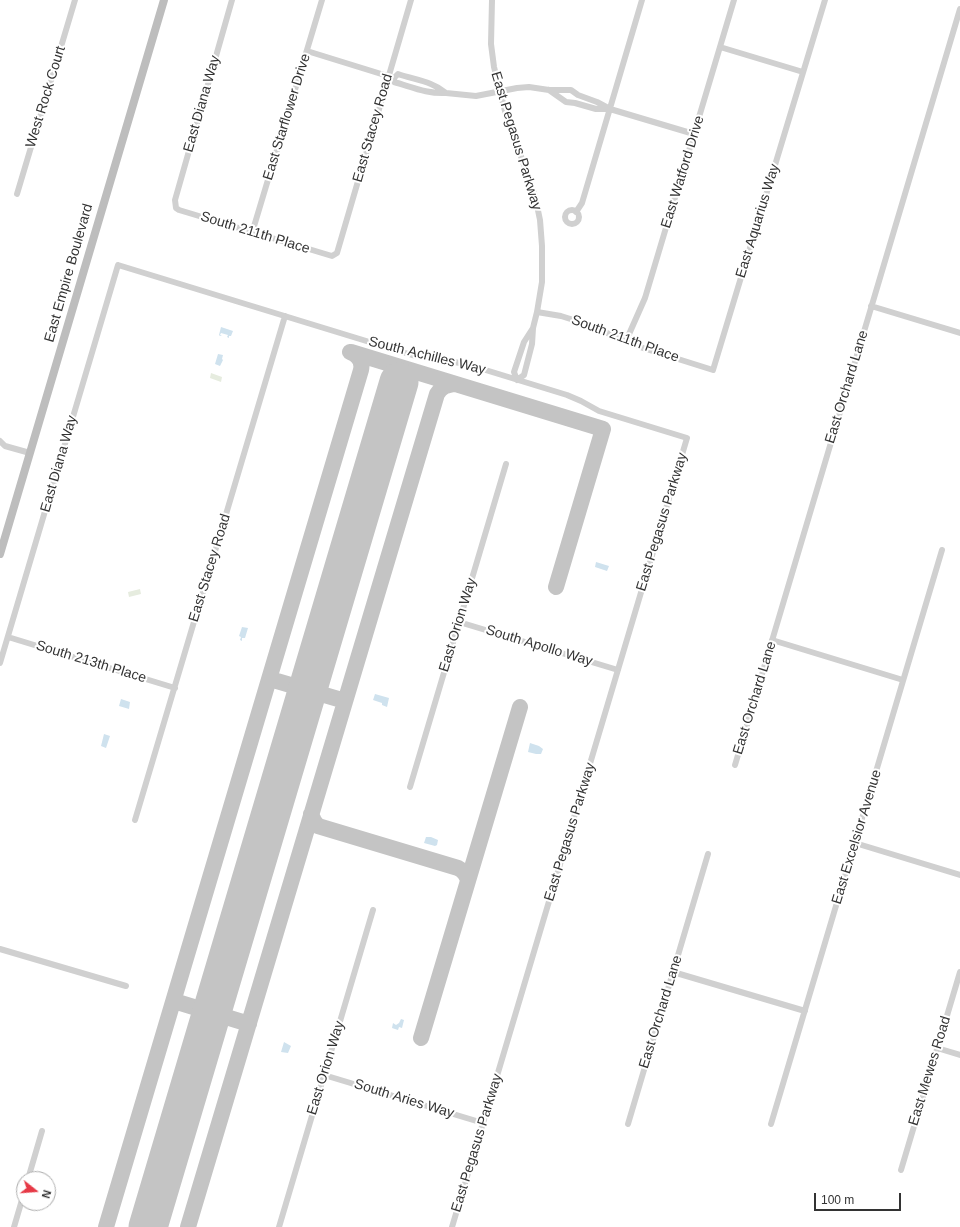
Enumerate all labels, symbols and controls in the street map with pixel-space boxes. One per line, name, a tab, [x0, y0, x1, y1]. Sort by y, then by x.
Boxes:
street label: West Rock Court	[23, 44, 69, 150]
street label: East Starflower Drive	[260, 52, 314, 182]
street label: East Diana Way	[180, 54, 224, 154]
street label: East Pegasus Parkway	[487, 70, 545, 212]
street label: East Stacey Road	[349, 72, 397, 184]
street label: East Watford Drive	[658, 114, 708, 230]
street label: East Aquarius Way	[733, 162, 783, 280]
street label: East Empire Boulevard	[41, 202, 97, 344]
street label: South 211th Place	[198, 208, 312, 258]
street label: South 211th Place	[569, 312, 681, 366]
street label: East Orchard Lane	[822, 328, 872, 446]
street label: South Achilles Way	[367, 333, 487, 379]
street label: East Diana Way	[37, 414, 81, 514]
street label: East Pegasus Parkway	[633, 451, 691, 593]
street label: East Stacey Road	[186, 512, 234, 624]
street label: East Orion Way	[436, 576, 480, 674]
street label: South Apollo Way	[484, 622, 594, 670]
street label: South 213th Place	[34, 637, 148, 687]
street label: East Orchard Lane	[730, 639, 780, 757]
street label: East Pegasus Parkway	[541, 761, 599, 903]
street label: East Excelsior Avenue	[829, 768, 885, 906]
street label: East Orchard Lane	[636, 953, 686, 1071]
street label: East Mewes Road	[905, 1014, 955, 1128]
street label: East Orion Way	[304, 1019, 348, 1117]
street label: East Pegasus Parkway	[448, 1072, 506, 1214]
street label: South Aries Way	[352, 1076, 456, 1122]
north arrow	[16, 1171, 56, 1211]
scale bar	[816, 1185, 903, 1211]
text: N	[40, 1189, 53, 1200]
text: 100 m	[821, 1193, 854, 1207]

